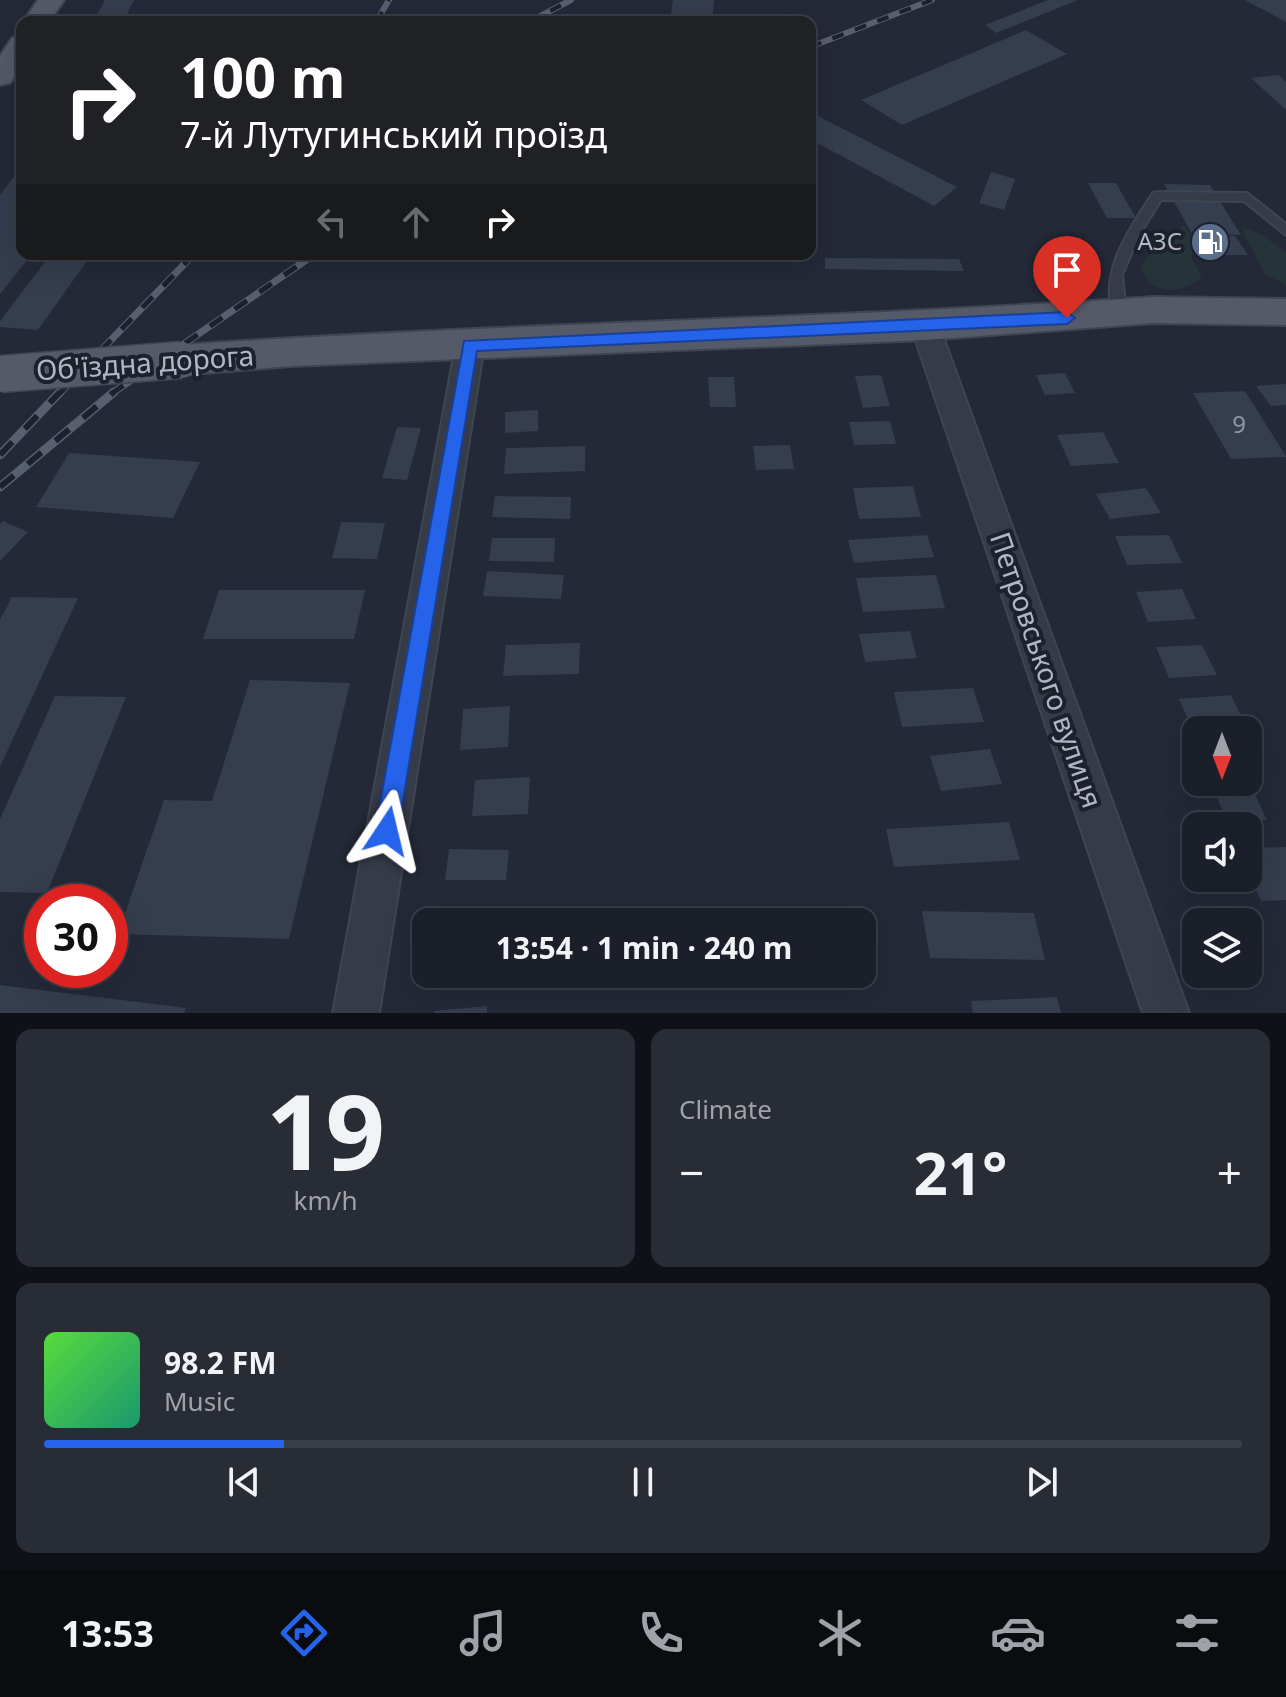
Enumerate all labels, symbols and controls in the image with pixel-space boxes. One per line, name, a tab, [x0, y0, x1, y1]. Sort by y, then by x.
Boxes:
text: 100 m	[180, 38, 345, 114]
icon: right	[48, 48, 152, 152]
text: 7-й Лутугинський проїзд	[180, 110, 607, 159]
icon: left	[310, 200, 354, 244]
icon: ahead	[394, 200, 438, 244]
icon: right	[478, 200, 522, 244]
fuel station icon: АЗС	[1189, 221, 1231, 263]
place label: АЗС	[1137, 224, 1182, 257]
pin	[1033, 236, 1101, 318]
icon: arrive	[1045, 248, 1089, 292]
street label: Об'їздна дорога	[35, 335, 255, 389]
house number: 9	[1232, 407, 1246, 440]
street label: Петровського вулиця	[982, 527, 1112, 813]
north arrow	[1182, 716, 1262, 796]
map controls	[1182, 716, 1262, 988]
position arrow	[345, 789, 429, 873]
button: sound	[1182, 812, 1262, 892]
speed limit sign: 30	[24, 884, 128, 988]
button: layers	[1182, 908, 1262, 988]
text: 13:54 · 1 min · 240 m	[496, 927, 792, 968]
text: 19	[266, 1059, 385, 1200]
text: Climate	[679, 1091, 772, 1127]
text: 21°	[913, 1131, 1008, 1213]
text: −	[679, 1142, 704, 1202]
text: +	[1217, 1142, 1242, 1202]
text: km/h	[294, 1182, 357, 1218]
text: 98.2 FM	[164, 1342, 276, 1383]
text: Music	[164, 1383, 235, 1419]
icon: previous	[222, 1460, 266, 1504]
icon: pause	[621, 1460, 665, 1504]
icon: next	[1020, 1460, 1064, 1504]
icon: directions	[276, 1605, 332, 1661]
icon: music	[455, 1605, 511, 1661]
icon: phone	[633, 1605, 689, 1661]
icon: climate	[812, 1605, 868, 1661]
icon: car	[990, 1605, 1046, 1661]
icon: filters	[1169, 1605, 1225, 1661]
text: 13:53	[61, 1609, 154, 1658]

